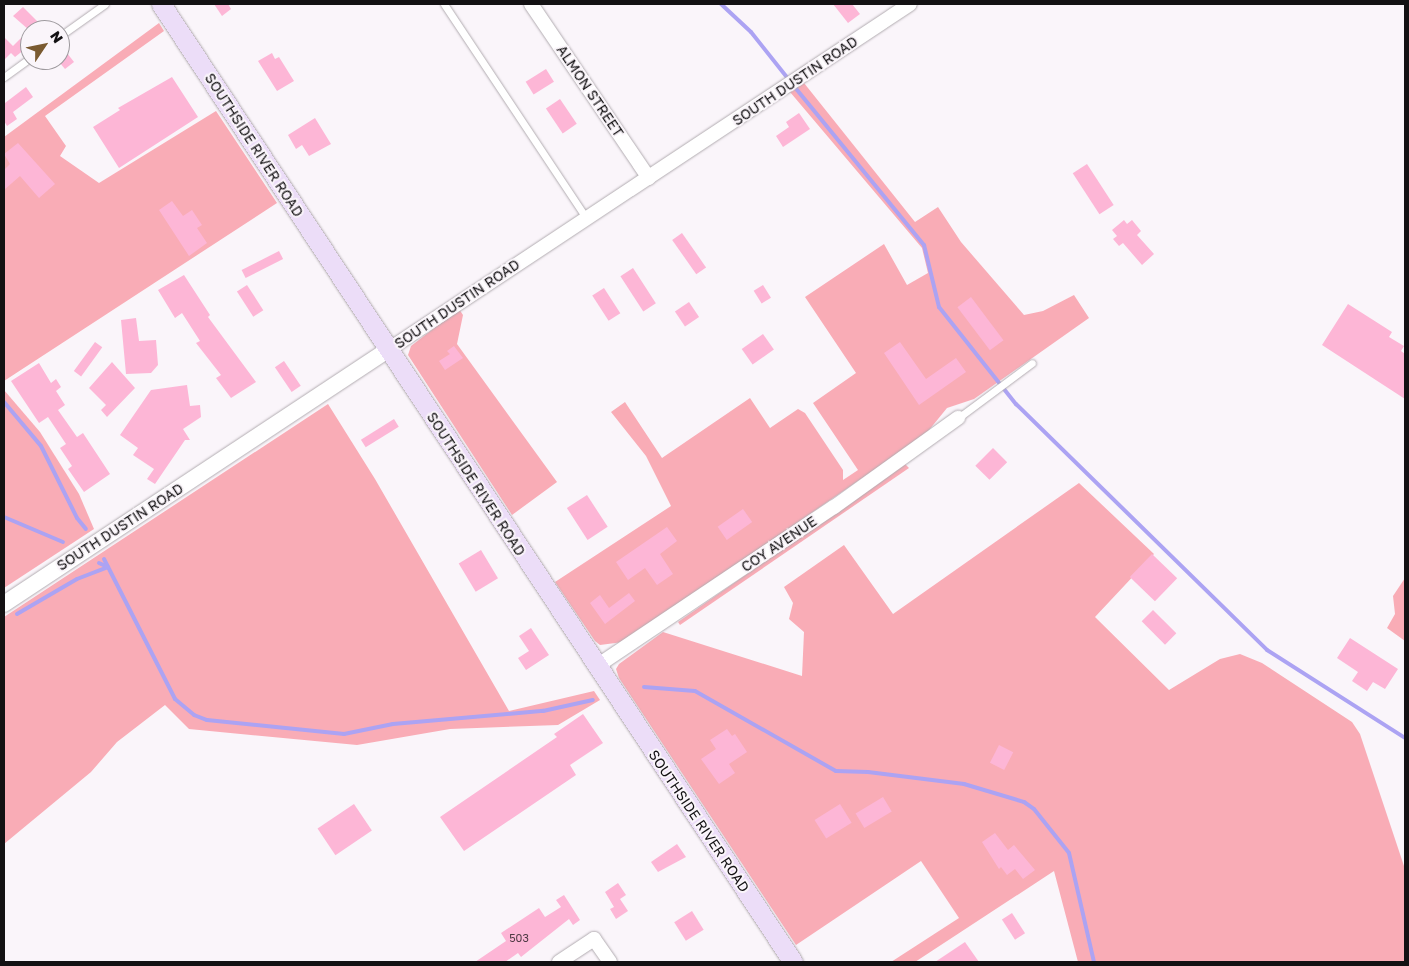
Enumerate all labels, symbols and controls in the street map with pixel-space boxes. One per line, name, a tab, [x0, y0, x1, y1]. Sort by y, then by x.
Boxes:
north arrow	[20, 20, 70, 70]
text: N	[47, 28, 67, 46]
street label: SOUTH DUSTIN ROAD	[729, 33, 861, 129]
street label: ALMON STREET	[553, 42, 627, 140]
street label: SOUTHSIDE RIVER ROAD	[201, 70, 307, 220]
street label: SOUTH DUSTIN ROAD	[391, 256, 523, 352]
street label: SOUTHSIDE RIVER ROAD	[423, 409, 529, 559]
street label: SOUTH DUSTIN ROAD	[54, 480, 186, 574]
street label: COY AVENUE	[738, 513, 820, 575]
street label: SOUTHSIDE RIVER ROAD	[645, 747, 753, 895]
house number: 503	[509, 931, 529, 945]

